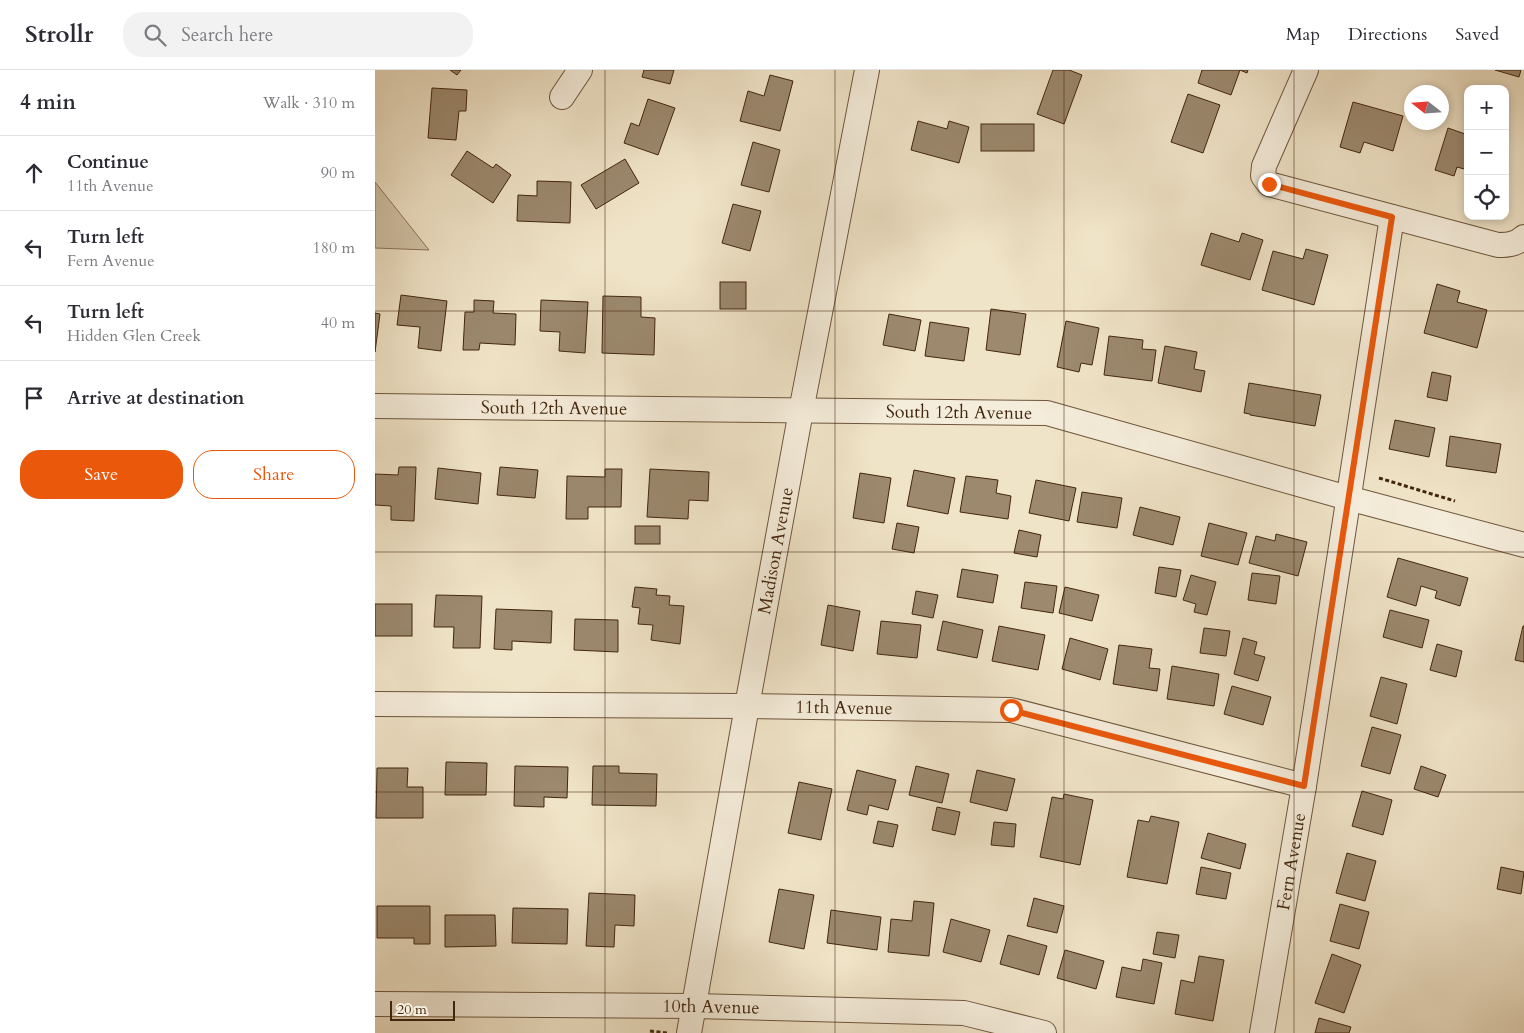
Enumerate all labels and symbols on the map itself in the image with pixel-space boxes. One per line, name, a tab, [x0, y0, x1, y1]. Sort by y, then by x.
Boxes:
north arrow	[1404, 85, 1449, 130]
route end	[1258, 173, 1281, 196]
street label: South 12th Avenue	[481, 395, 627, 422]
street label: South 12th Avenue	[886, 399, 1032, 426]
street label: Madison Avenue	[752, 485, 800, 616]
street label: 11th Avenue	[795, 695, 893, 721]
route start	[1000, 699, 1023, 722]
street label: Fern Avenue	[1271, 811, 1312, 912]
street label: 10th Avenue	[662, 994, 760, 1021]
scale bar	[390, 998, 455, 1021]

